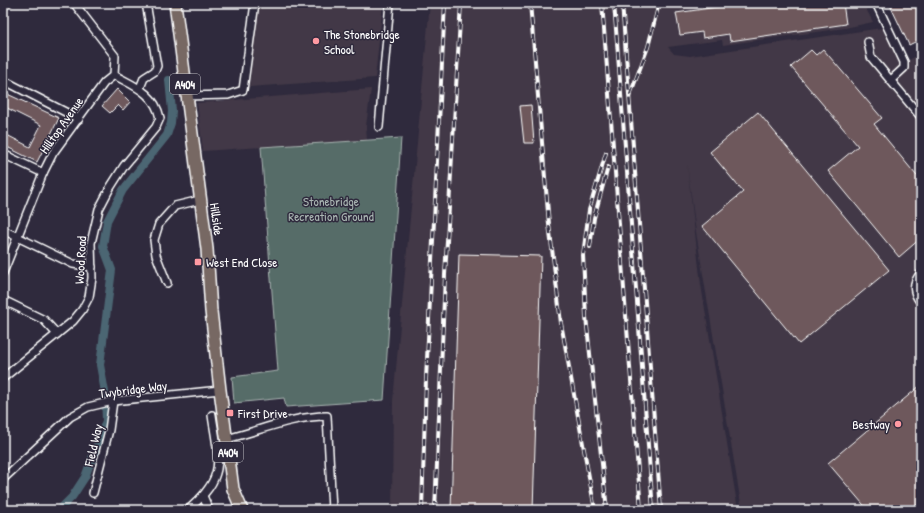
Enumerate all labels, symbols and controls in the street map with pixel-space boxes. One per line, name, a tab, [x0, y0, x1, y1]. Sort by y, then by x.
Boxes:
place label: The Stonebridge School	[324, 25, 400, 58]
marker: The Stonebridge School	[311, 36, 321, 46]
road number: A404	[170, 74, 200, 94]
street label: Hilltop Avenue	[35, 93, 87, 157]
park label: Stonebridge Recreation Ground	[288, 192, 374, 225]
street label: Hillside	[206, 202, 228, 236]
street label: Wood Road	[70, 236, 90, 284]
place label: West End Close	[206, 253, 277, 271]
marker: West End Close	[193, 257, 203, 267]
street label: Twybridge Way	[98, 376, 169, 402]
place label: First Drive	[237, 404, 288, 422]
marker: First Drive	[225, 408, 235, 418]
place label: Bestway	[852, 415, 890, 433]
marker: Bestway	[893, 419, 903, 429]
street label: Field Way	[79, 422, 107, 469]
road number: A404	[213, 442, 243, 462]

